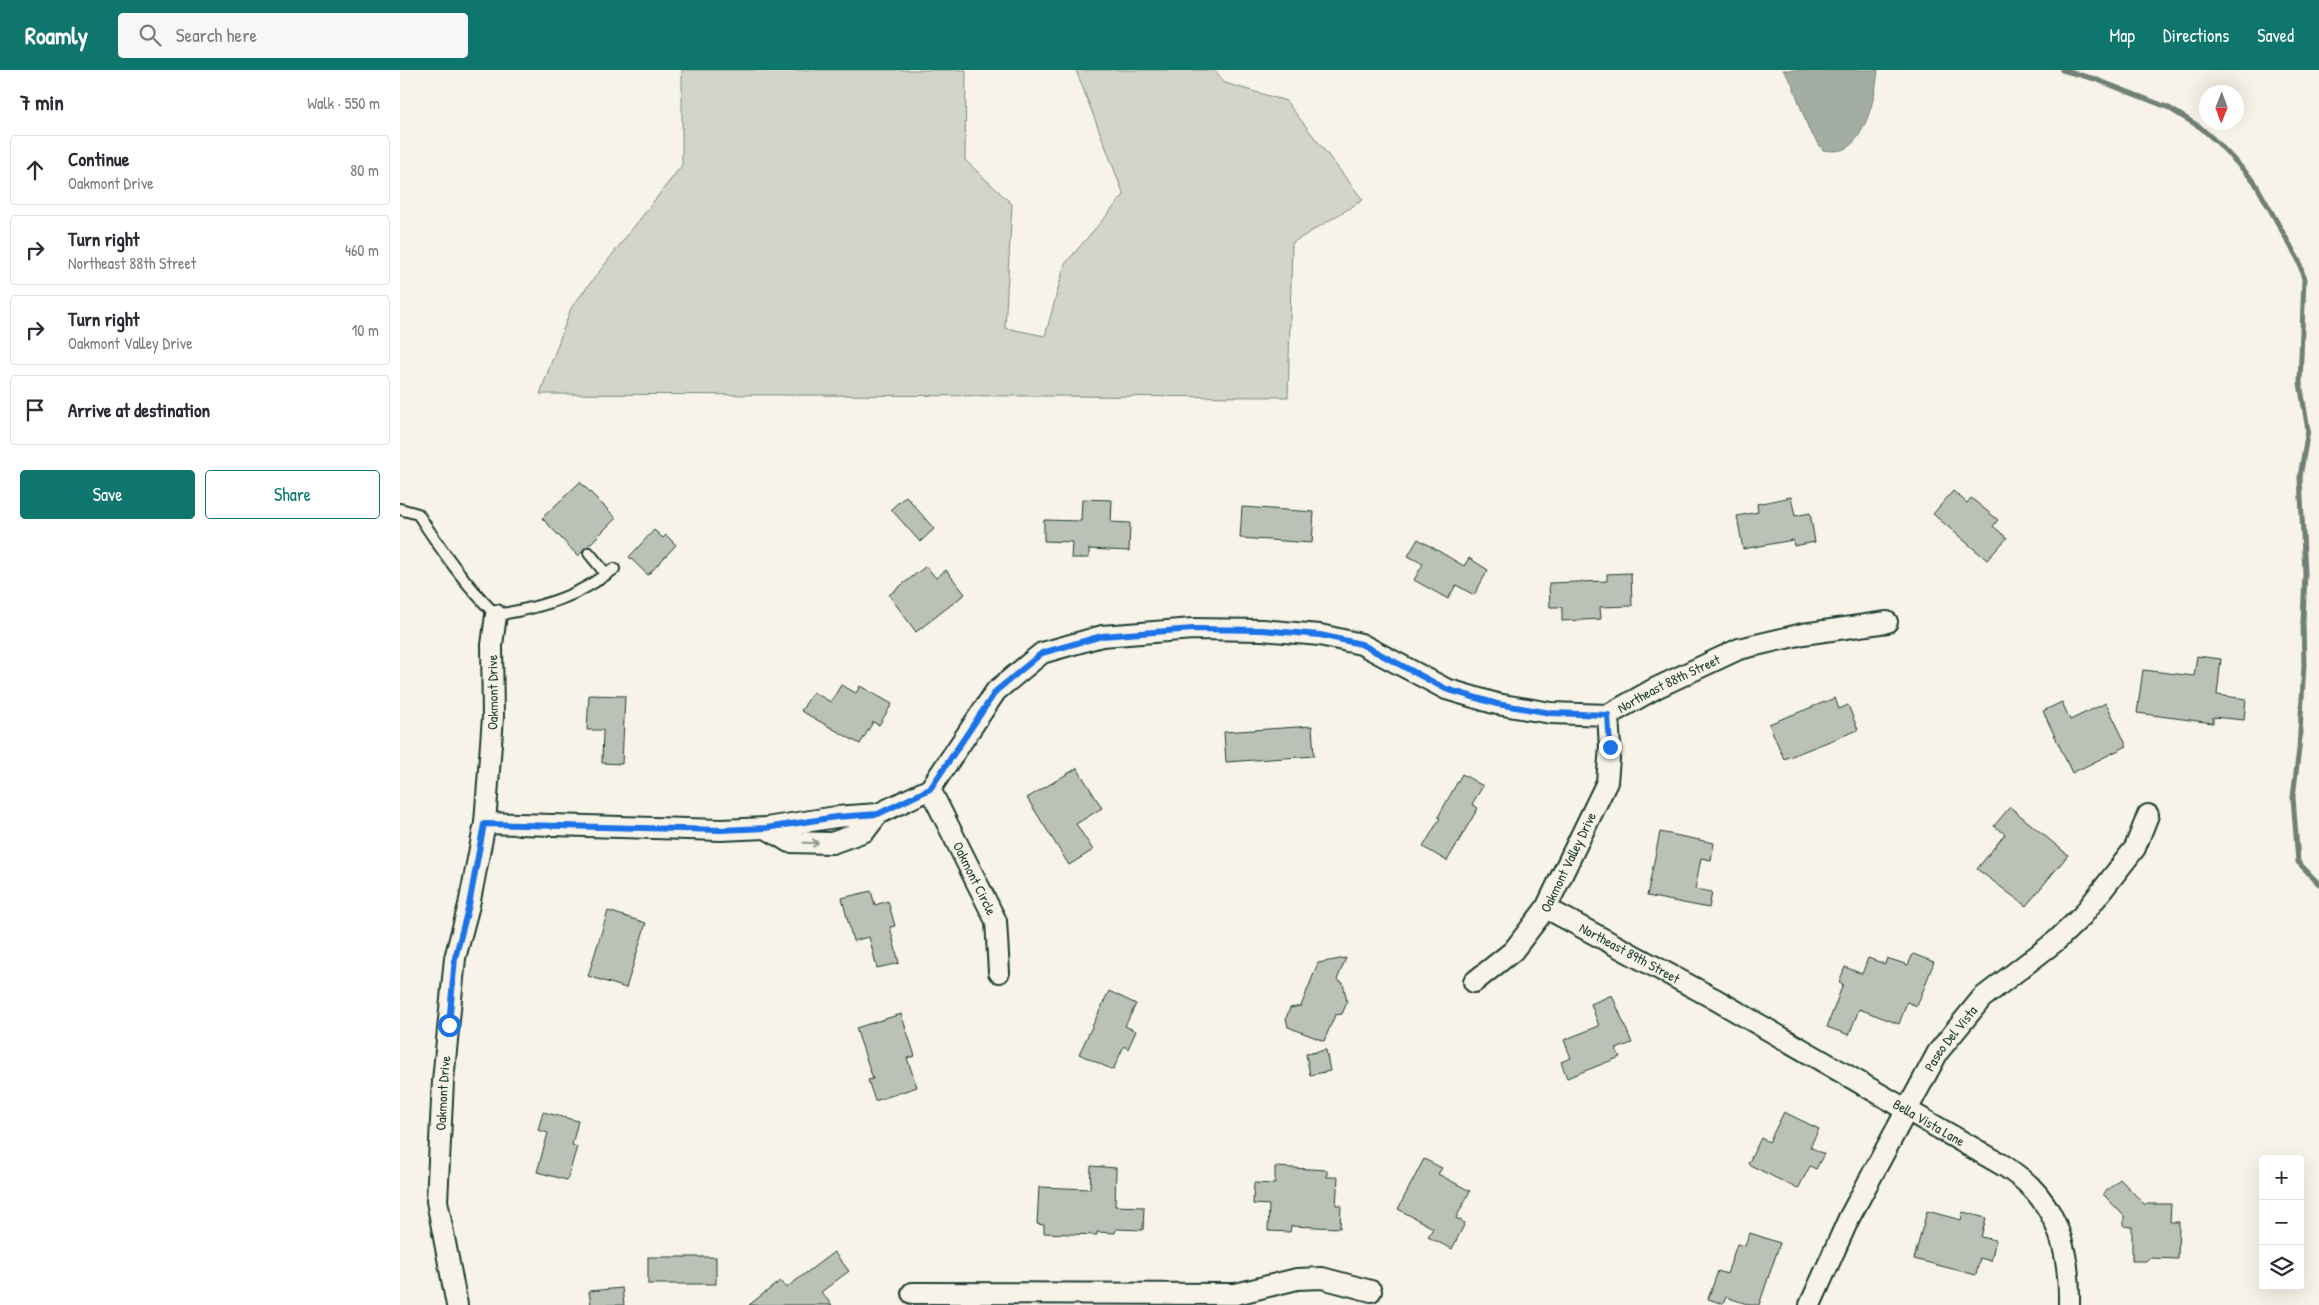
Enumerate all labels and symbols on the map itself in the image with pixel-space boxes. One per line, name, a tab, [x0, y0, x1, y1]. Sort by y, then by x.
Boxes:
north arrow	[2199, 85, 2244, 130]
street label: Northeast 88th Street	[1614, 649, 1723, 717]
street label: Oakmont Drive	[482, 654, 502, 730]
route end	[1599, 736, 1622, 759]
street label: Oakmont Valley Drive	[1535, 808, 1600, 915]
one-way arrow	[802, 838, 818, 847]
street label: Oakmont Circle	[949, 838, 1002, 918]
street label: Northeast 89th Street	[1576, 918, 1684, 988]
street label: Paseo Del Vista	[1919, 1001, 1982, 1075]
route start	[438, 1014, 461, 1037]
street label: Oakmont Drive	[431, 1054, 454, 1131]
street label: Bella Vista Lane	[1890, 1094, 1969, 1151]

